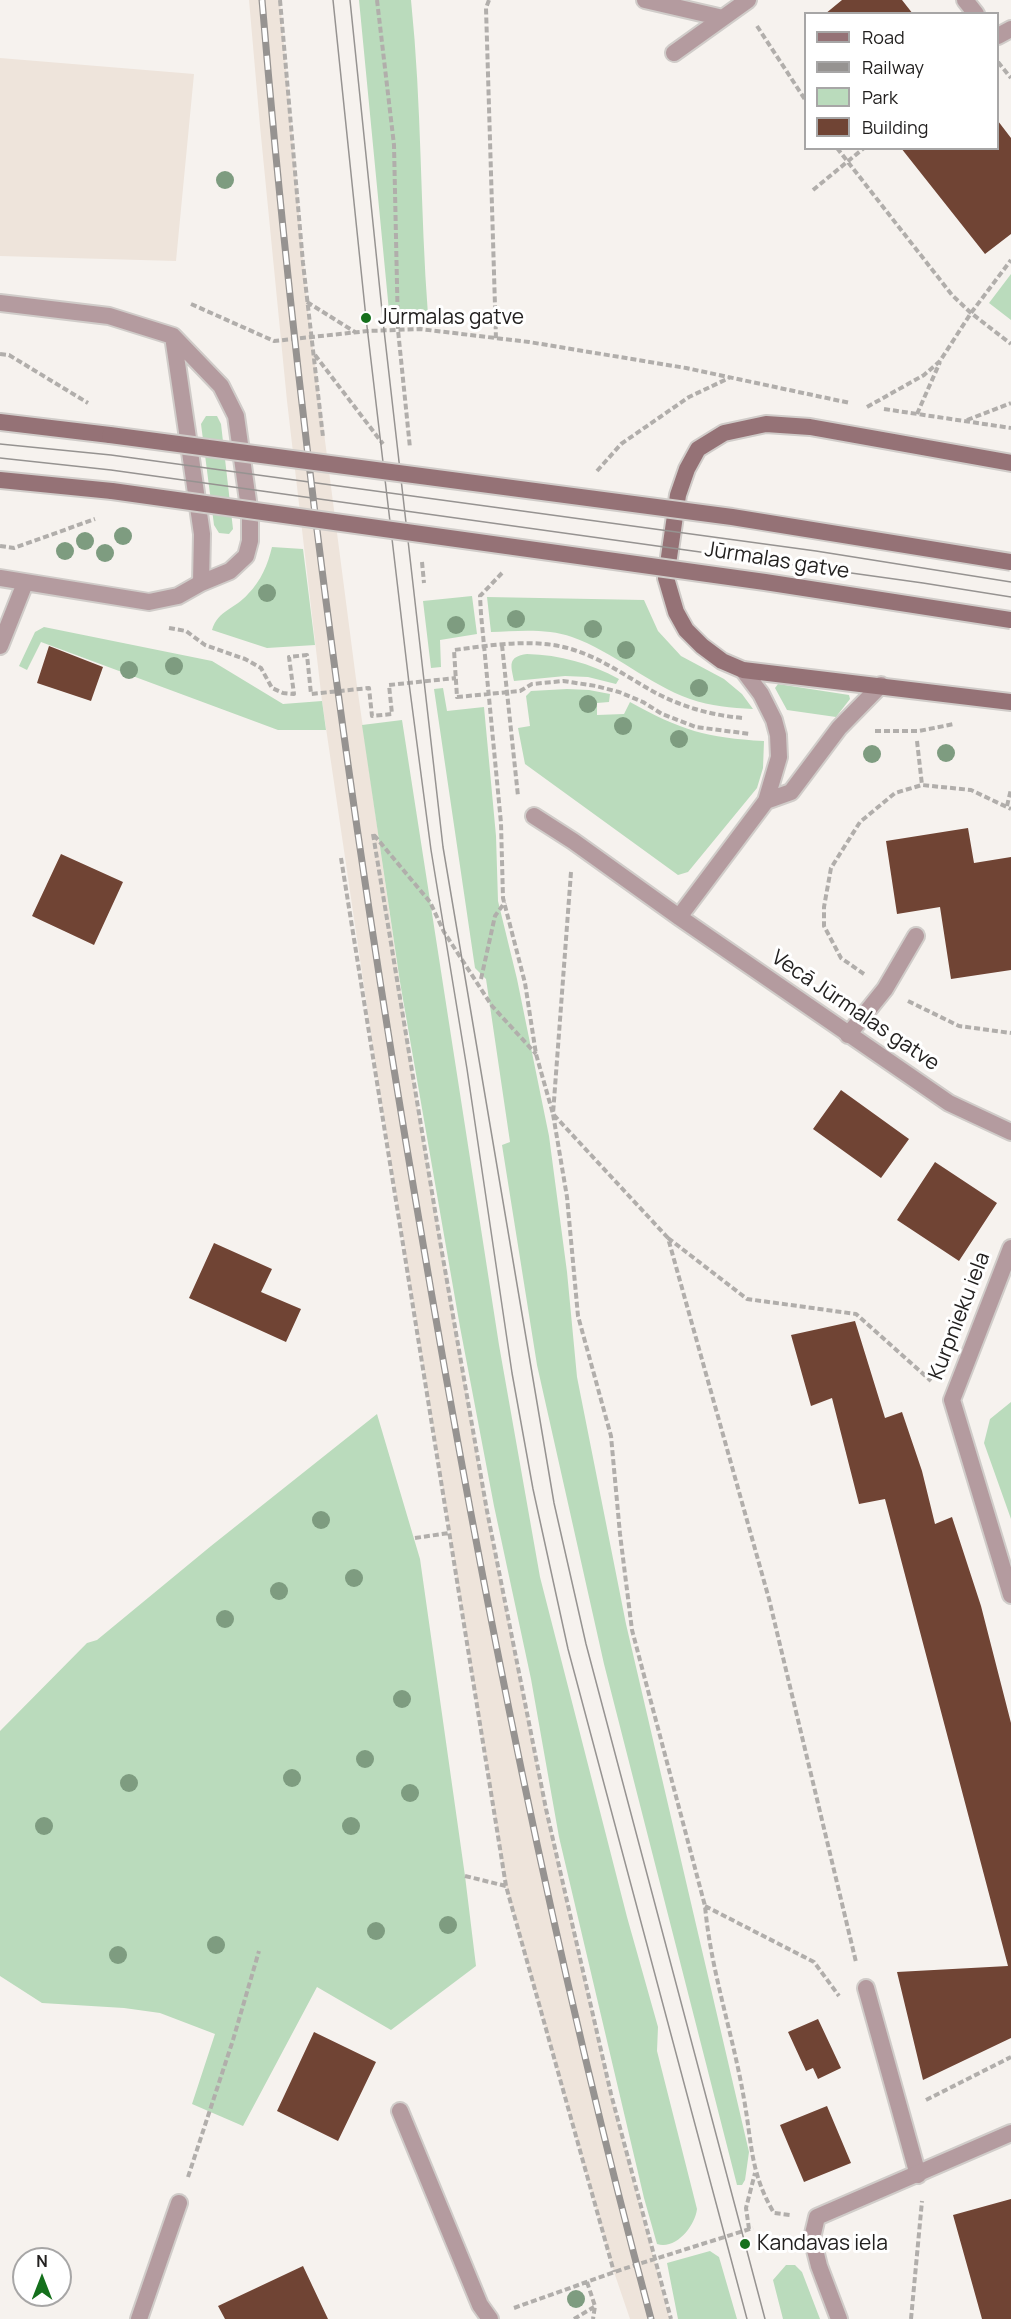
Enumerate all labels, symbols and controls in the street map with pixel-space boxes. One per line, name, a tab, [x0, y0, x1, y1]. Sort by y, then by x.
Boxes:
legend	[804, 12, 999, 150]
text: Road	[862, 25, 905, 49]
text: Railway	[862, 55, 924, 79]
text: Park	[862, 85, 898, 109]
text: Building	[862, 115, 928, 139]
place label: Jūrmalas gatve	[378, 305, 524, 331]
marker: Jūrmalas gatve	[359, 311, 373, 325]
street label: Jūrmalas gatve	[703, 537, 851, 585]
street label: Vecā Jūrmalas gatve	[766, 945, 944, 1077]
street label: Kurpnieku iela	[924, 1249, 996, 1383]
place label: Kandavas iela	[757, 2231, 888, 2257]
marker: Kandavas iela	[738, 2237, 752, 2251]
north arrow	[12, 2247, 72, 2307]
text: N	[36, 2250, 48, 2272]

